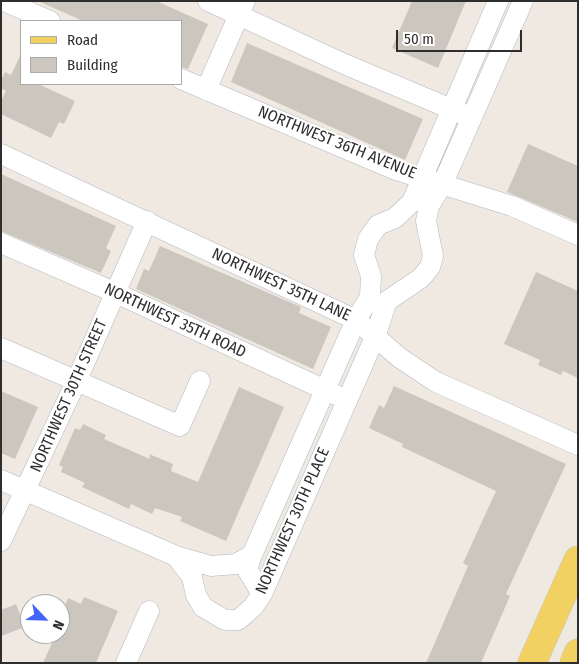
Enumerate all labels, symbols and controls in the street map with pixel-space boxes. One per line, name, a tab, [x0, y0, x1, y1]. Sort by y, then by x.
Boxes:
legend	[20, 20, 182, 85]
scale bar	[399, 20, 525, 52]
text: 50 m	[404, 30, 434, 48]
text: Road	[67, 31, 98, 49]
text: Building	[67, 56, 118, 74]
street label: NORTHWEST 36TH AVENUE	[255, 102, 419, 184]
street label: NORTHWEST 35TH LANE	[209, 244, 353, 326]
street label: NORTHWEST 35TH ROAD	[101, 280, 249, 362]
street label: NORTHWEST 30TH STREET	[27, 317, 111, 475]
street label: NORTHWEST 30TH PLACE	[252, 445, 334, 597]
north arrow	[20, 594, 70, 644]
text: N	[49, 618, 68, 632]

